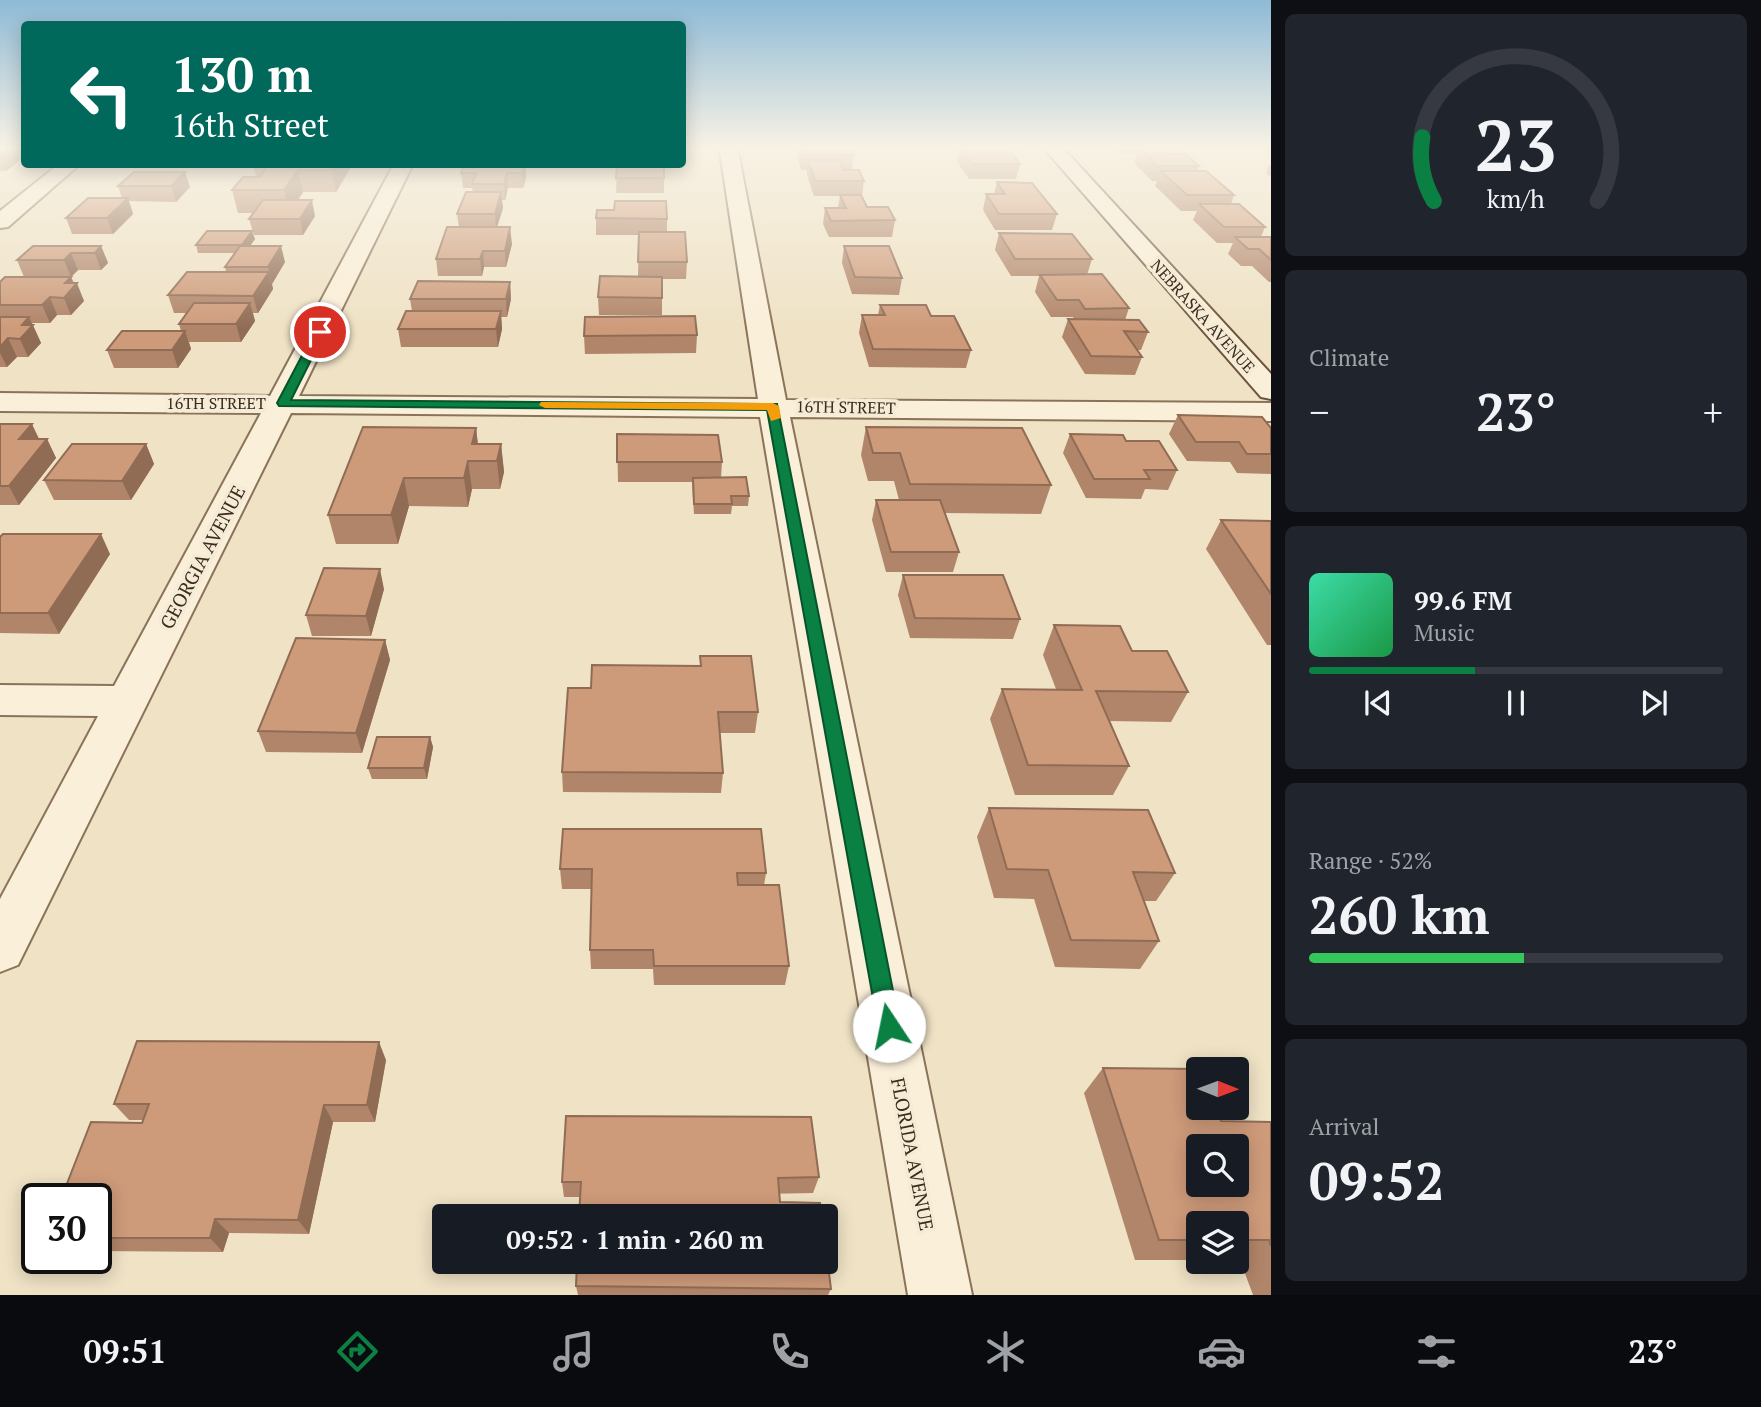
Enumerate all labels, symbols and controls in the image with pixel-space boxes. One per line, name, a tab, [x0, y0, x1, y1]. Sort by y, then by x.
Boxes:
text: 130 m	[171, 41, 313, 106]
icon: left	[56, 49, 147, 140]
text: 23	[1475, 95, 1557, 192]
text: 16th Street	[171, 104, 329, 146]
text: km/h	[1487, 182, 1545, 215]
street label: NEBRASKA AVENUE	[1146, 254, 1260, 378]
pin	[290, 302, 350, 362]
icon: arrive	[301, 313, 339, 351]
text: Climate	[1309, 342, 1389, 373]
text: 23°	[1476, 377, 1556, 446]
text: −	[1309, 387, 1329, 437]
text: +	[1703, 387, 1723, 437]
street label: 16TH STREET	[166, 392, 266, 414]
street label: 16TH STREET	[796, 395, 896, 419]
street label: GEORGIA AVENUE	[154, 481, 250, 633]
text: 99.6 FM	[1414, 583, 1512, 617]
text: Music	[1414, 617, 1475, 648]
icon: previous	[1359, 684, 1397, 722]
icon: pause	[1497, 684, 1535, 722]
icon: next	[1635, 684, 1673, 722]
text: Range · 52%	[1309, 845, 1432, 876]
text: 260 km	[1309, 880, 1490, 949]
position arrow	[852, 989, 926, 1063]
north arrow	[1186, 1057, 1250, 1120]
map controls	[1186, 1057, 1249, 1274]
street label: FLORIDA AVENUE	[886, 1075, 940, 1233]
text: Arrival	[1309, 1111, 1380, 1142]
button: search	[1186, 1134, 1249, 1197]
text: 09:52	[1309, 1146, 1444, 1215]
speed limit sign: 30	[21, 1183, 112, 1274]
button: layers	[1186, 1211, 1249, 1274]
text: 09:52 · 1 min · 260 m	[506, 1222, 764, 1256]
icon: directions	[333, 1327, 382, 1376]
icon: music	[549, 1327, 598, 1376]
icon: phone	[765, 1327, 814, 1376]
icon: climate	[981, 1327, 1030, 1376]
icon: car	[1197, 1327, 1246, 1376]
icon: filters	[1412, 1327, 1461, 1376]
text: 09:51	[83, 1330, 167, 1372]
text: 23°	[1628, 1330, 1678, 1372]

